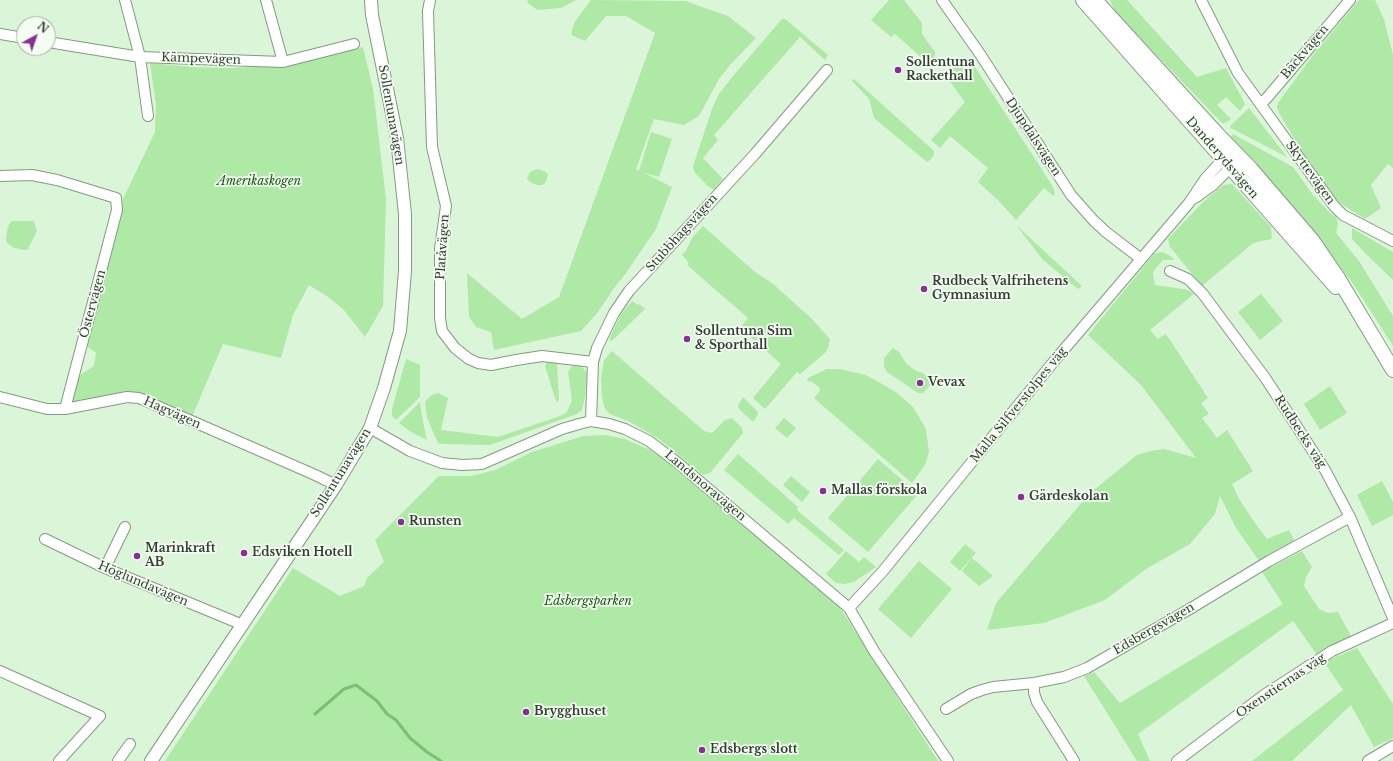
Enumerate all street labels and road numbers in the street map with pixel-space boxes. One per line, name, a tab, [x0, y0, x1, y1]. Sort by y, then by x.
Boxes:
street label: Bäckvägen	[1278, 22, 1332, 82]
street label: Kämpevägen	[161, 50, 241, 68]
street label: Sollentunavägen	[375, 64, 407, 166]
street label: Djupdalsvägen	[1002, 95, 1064, 179]
street label: Danderydsvägen	[1183, 114, 1261, 202]
street label: Skyttevägen	[1282, 139, 1338, 207]
street label: Stubbhagsvägen	[643, 191, 721, 275]
street label: Platåvägen	[434, 214, 452, 280]
street label: Östervägen	[77, 268, 109, 340]
street label: Malla Silfverstolpes väg	[968, 344, 1070, 466]
street label: Rudbecks väg	[1271, 393, 1329, 471]
street label: Hagvägen	[141, 394, 203, 432]
street label: Sollentunavägen	[308, 426, 374, 520]
street label: Landsnoravägen	[661, 448, 749, 524]
street label: Höglundavägen	[96, 558, 190, 610]
street label: Edsbergsvägen	[1111, 600, 1197, 658]
street label: Oxenstiernas väg	[1234, 651, 1328, 721]

